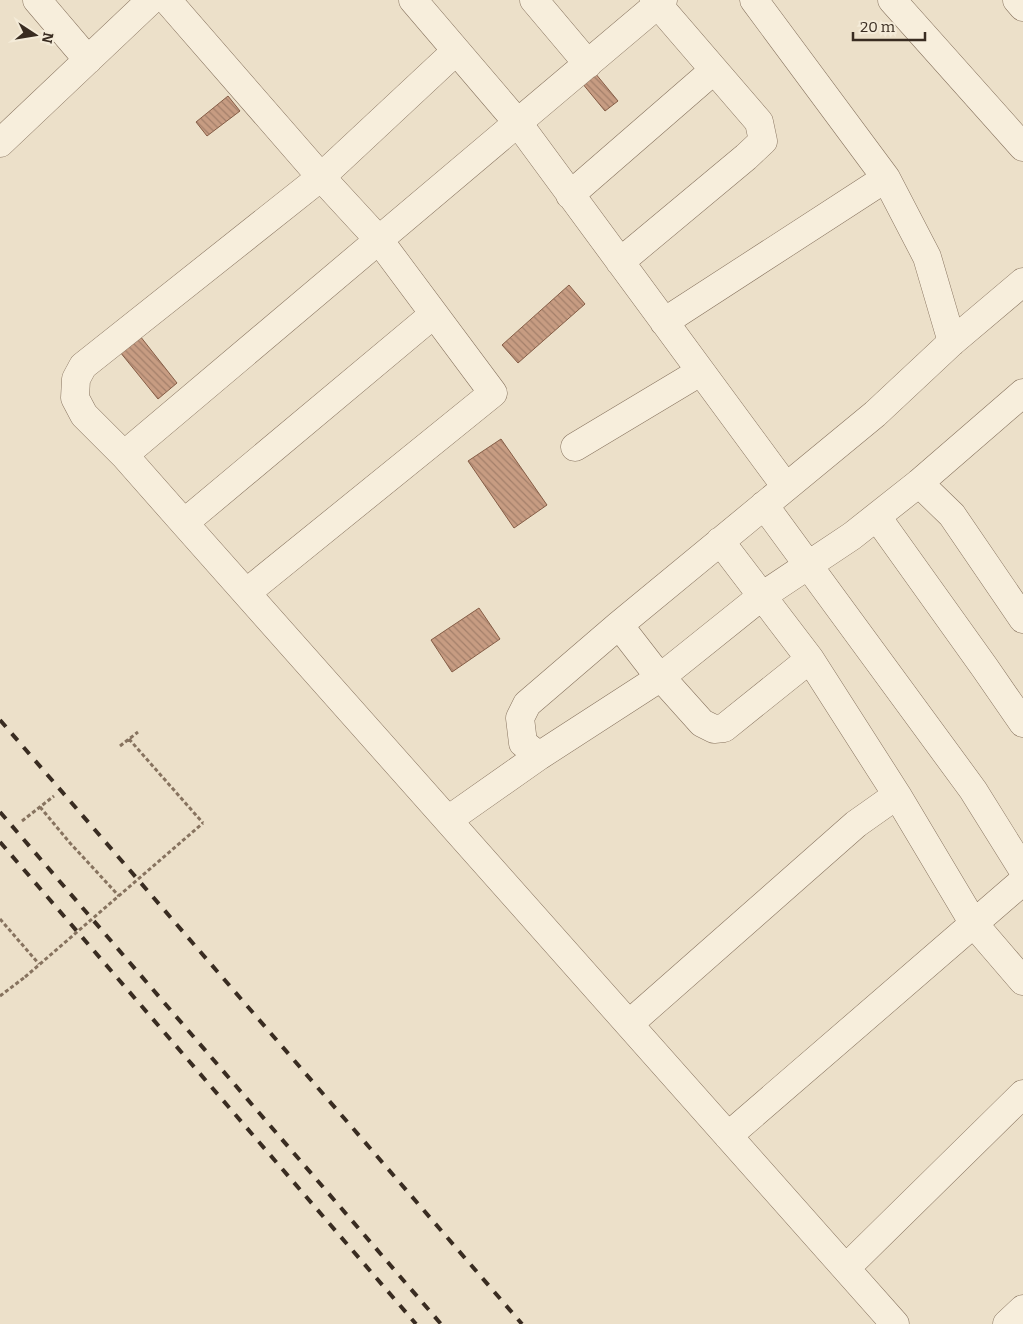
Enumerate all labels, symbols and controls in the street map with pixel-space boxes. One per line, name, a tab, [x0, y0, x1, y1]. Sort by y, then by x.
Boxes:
north arrow	[10, 10, 60, 60]
scale bar	[853, 10, 926, 42]
text: 20 m	[860, 18, 896, 36]
text: N	[38, 31, 57, 45]

